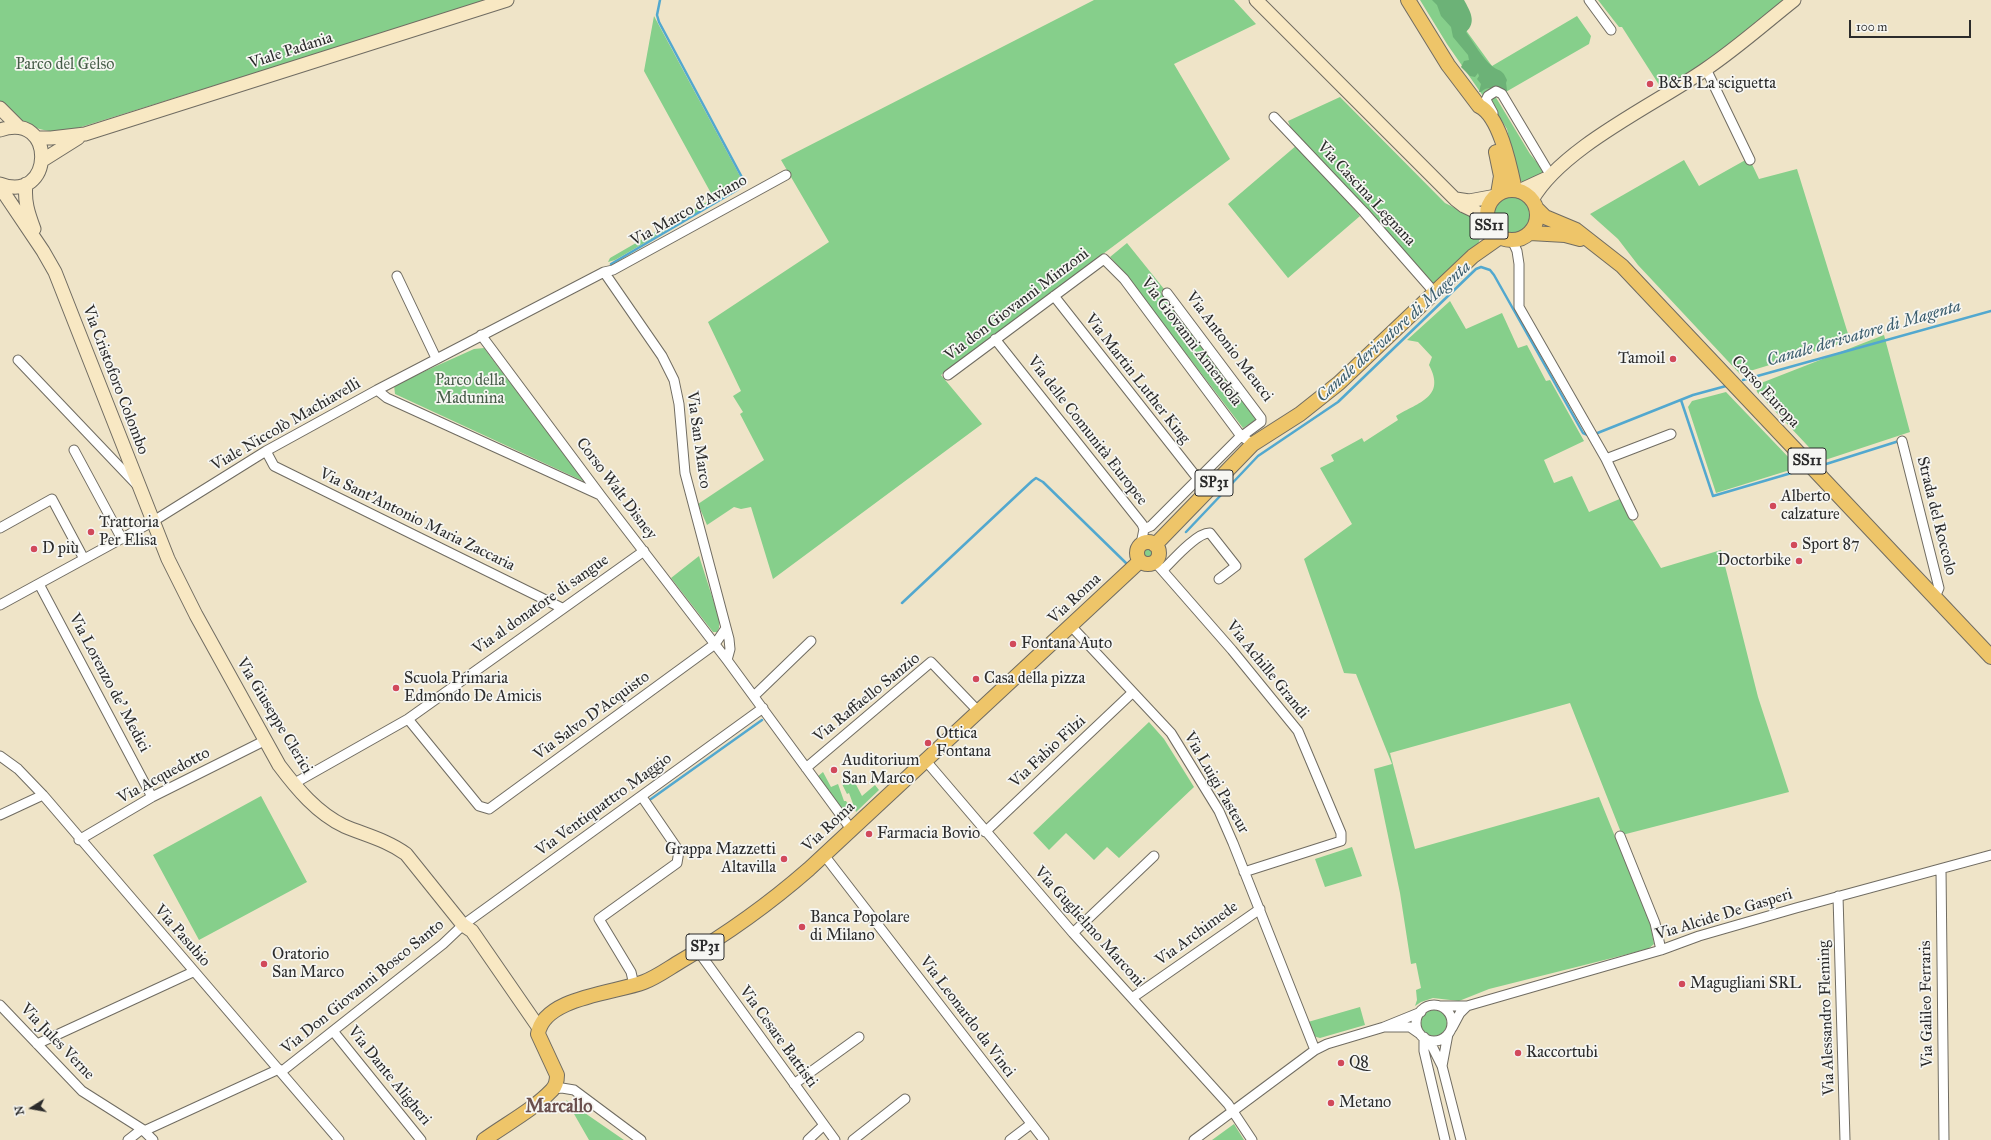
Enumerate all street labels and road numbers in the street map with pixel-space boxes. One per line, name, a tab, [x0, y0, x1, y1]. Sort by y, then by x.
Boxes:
street label: Viale Padania	[247, 28, 335, 74]
street label: Via Cascina Legnana	[1313, 138, 1419, 250]
street label: Via Marco d'Aviano	[627, 171, 751, 251]
road number: SS11	[1470, 213, 1508, 239]
street label: Via don Giovanni Minzoni	[941, 244, 1093, 366]
street label: Via Giovanni Amendola	[1136, 274, 1246, 410]
street label: Via Antonio Meucci	[1181, 288, 1277, 406]
street label: Via Cristoforo Colombo	[78, 303, 152, 457]
street label: Via Martin Luther King	[1080, 310, 1194, 448]
street label: Via delle Comunità Europee	[1023, 352, 1151, 510]
street label: Corso Europa	[1727, 352, 1803, 432]
street label: Viale Niccolò Machiavelli	[208, 374, 364, 476]
street label: Via San Marco	[682, 390, 714, 490]
street label: Corso Walt Disney	[571, 434, 661, 544]
road number: SS11	[1788, 448, 1826, 474]
street label: Strada del Roccolo	[1912, 455, 1960, 577]
street label: Via Sant'Antonio Maria Zaccaria	[316, 464, 518, 576]
road number: SP31	[1195, 470, 1233, 496]
street label: Via al donatore di sangue	[469, 551, 613, 659]
street label: Via Roma	[1045, 570, 1105, 628]
street label: Via Lorenzo de' Medici	[64, 610, 154, 756]
street label: Via Achille Grandi	[1222, 617, 1312, 723]
street label: Via Raffaello Sanzio	[810, 649, 924, 747]
street label: Via Giuseppe Clerici	[232, 654, 316, 778]
street label: Via Salvo D'Acquisto	[530, 667, 654, 765]
street label: Via Fabio Filzi	[1006, 712, 1090, 792]
street label: Via Luigi Pasteur	[1179, 729, 1253, 837]
street label: Via Acquedotto	[115, 744, 213, 808]
street label: Via Ventiquattro Maggio	[532, 749, 676, 861]
street label: Via Roma	[799, 798, 859, 856]
street label: Via Guglielmo Marconi	[1030, 863, 1148, 991]
street label: Via Alcide De Gasperi	[1653, 885, 1795, 945]
street label: Via Archimede	[1152, 898, 1242, 970]
street label: Via Pasubio	[150, 901, 214, 971]
street label: Via Don Giovanni Bosco Santo	[278, 915, 448, 1059]
road number: SP31	[686, 934, 724, 960]
street label: Via Alessandro Fleming	[1815, 940, 1839, 1096]
street label: Via Galileo Ferraris	[1916, 940, 1938, 1068]
street label: Via Leonardo da Vinci	[915, 953, 1019, 1081]
street label: Via Cesare Battisti	[735, 982, 821, 1092]
street label: Via Jules Verne	[16, 1000, 98, 1084]
street label: Via Dante Aligheri	[343, 1022, 435, 1130]

